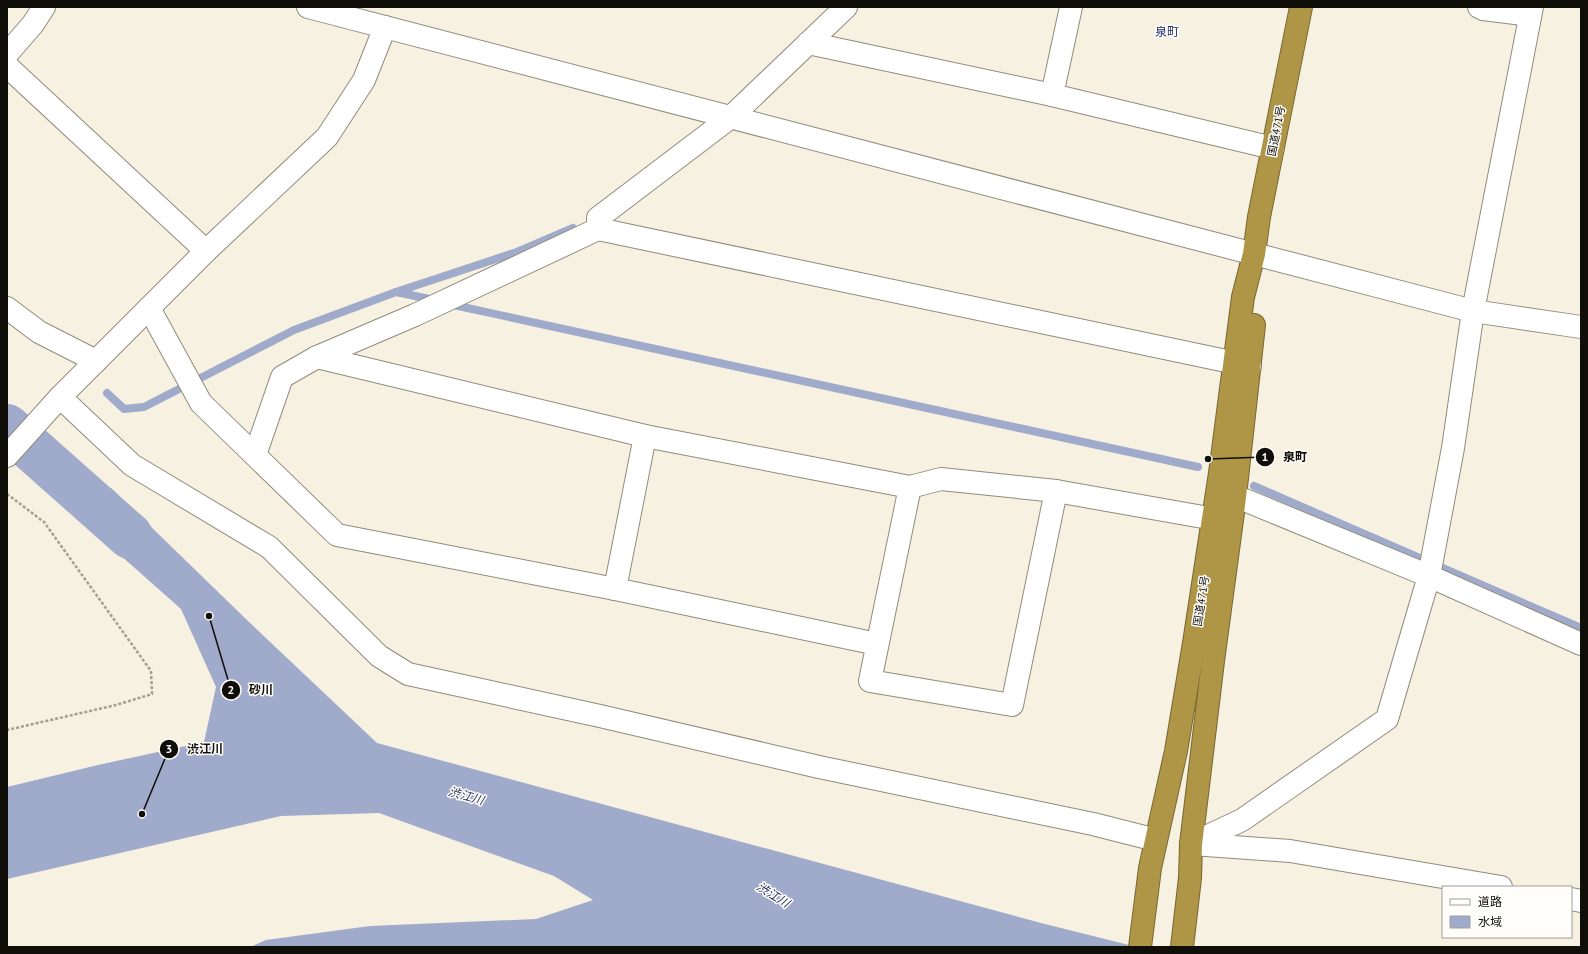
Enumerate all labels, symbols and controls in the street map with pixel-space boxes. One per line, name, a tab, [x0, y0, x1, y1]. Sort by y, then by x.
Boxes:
district label: 泉町	[1155, 24, 1179, 39]
street label: 国道471号	[1264, 105, 1288, 157]
callout: 泉町	[1255, 445, 1315, 469]
text: 1	[1262, 449, 1268, 464]
text: 泉町	[1283, 449, 1307, 464]
street label: 国道471号	[1190, 575, 1212, 627]
callout: 砂川	[221, 678, 281, 702]
text: 2	[228, 682, 234, 697]
text: 砂川	[248, 682, 273, 697]
callout: 渋江川	[159, 737, 231, 761]
text: 3	[166, 741, 172, 756]
text: 渋江川	[187, 741, 223, 756]
water label: 渋江川	[447, 783, 487, 808]
water label: 渋江川	[754, 879, 794, 912]
legend	[1442, 886, 1572, 938]
text: 道路	[1478, 894, 1502, 909]
text: 水域	[1478, 914, 1502, 929]

